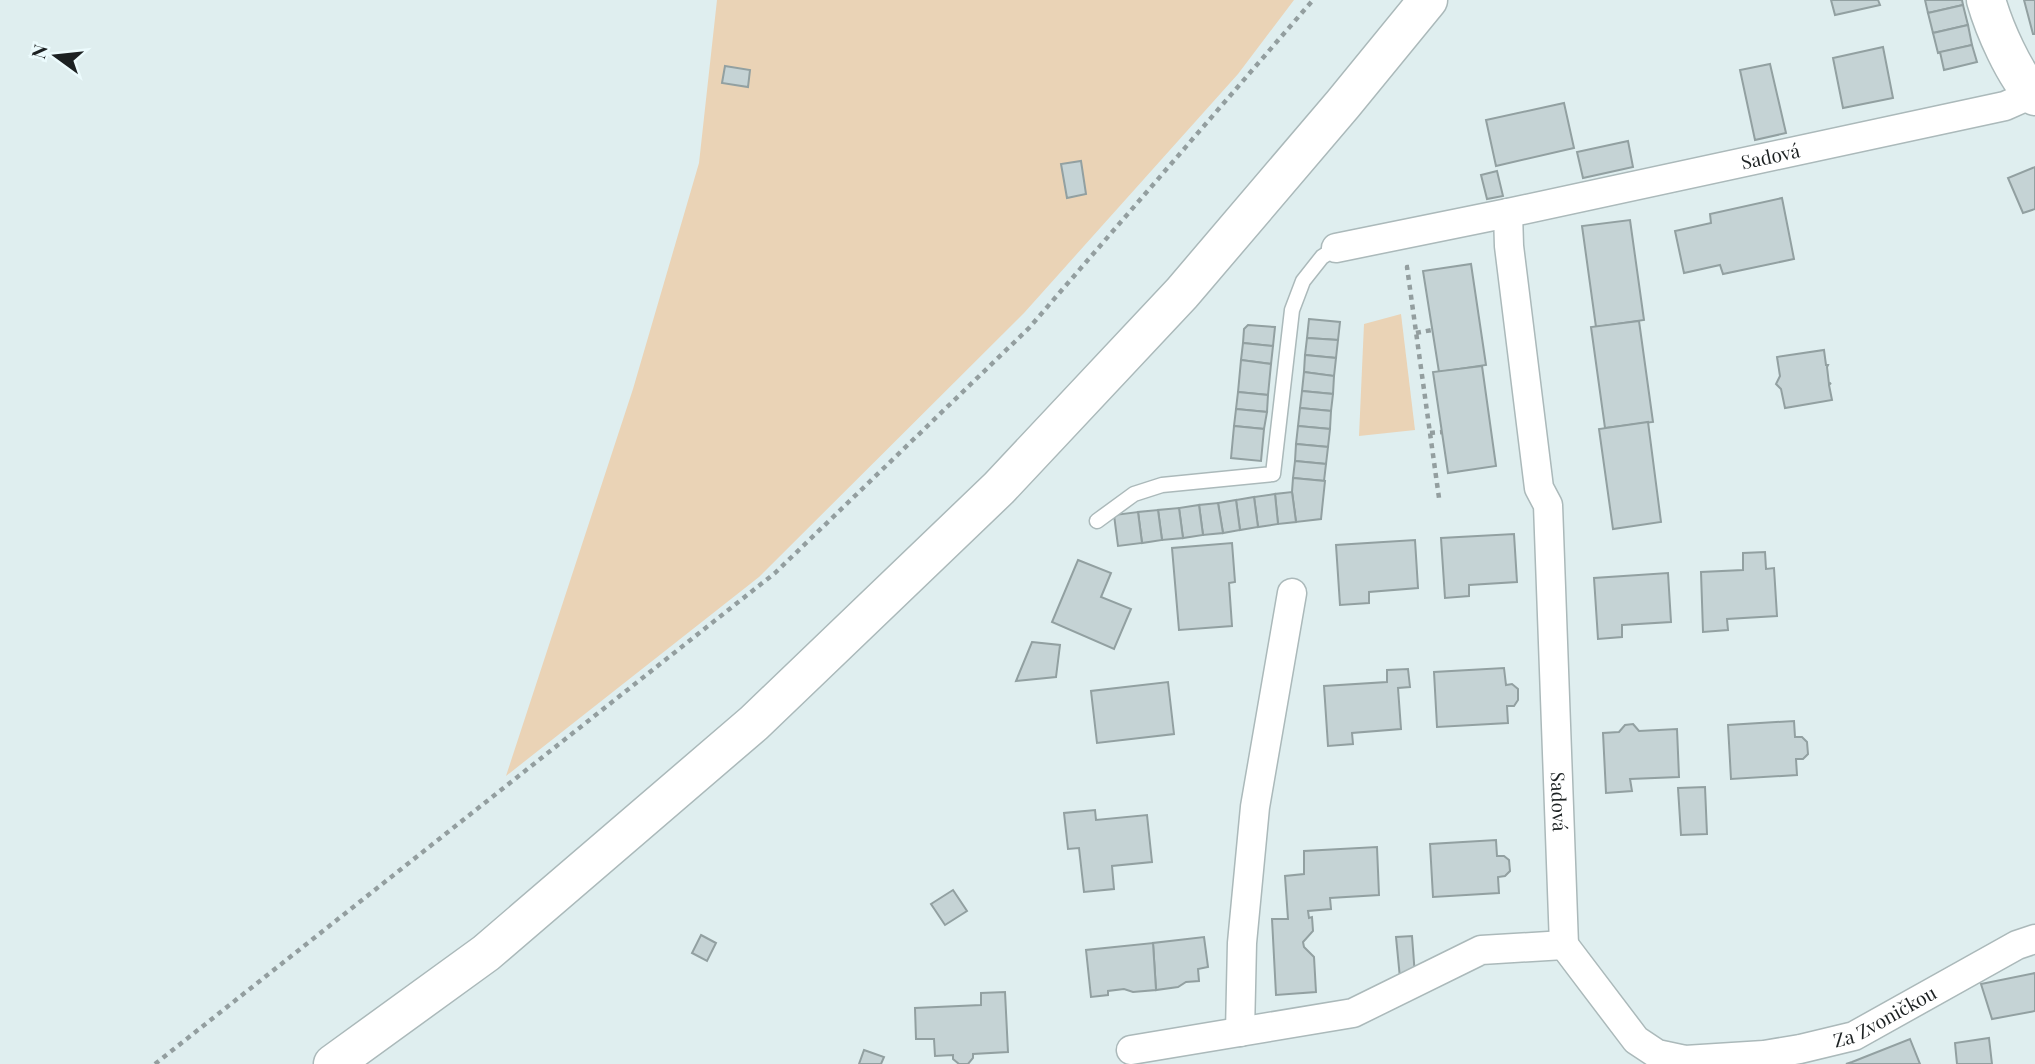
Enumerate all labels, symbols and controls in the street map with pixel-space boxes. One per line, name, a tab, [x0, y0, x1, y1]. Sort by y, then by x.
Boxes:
north arrow	[21, 21, 91, 91]
text: N	[24, 41, 53, 61]
street label: Sadová	[1738, 136, 1803, 175]
street label: Sadová	[1546, 771, 1574, 833]
street label: Za Zvoničkou	[1830, 979, 1941, 1053]

